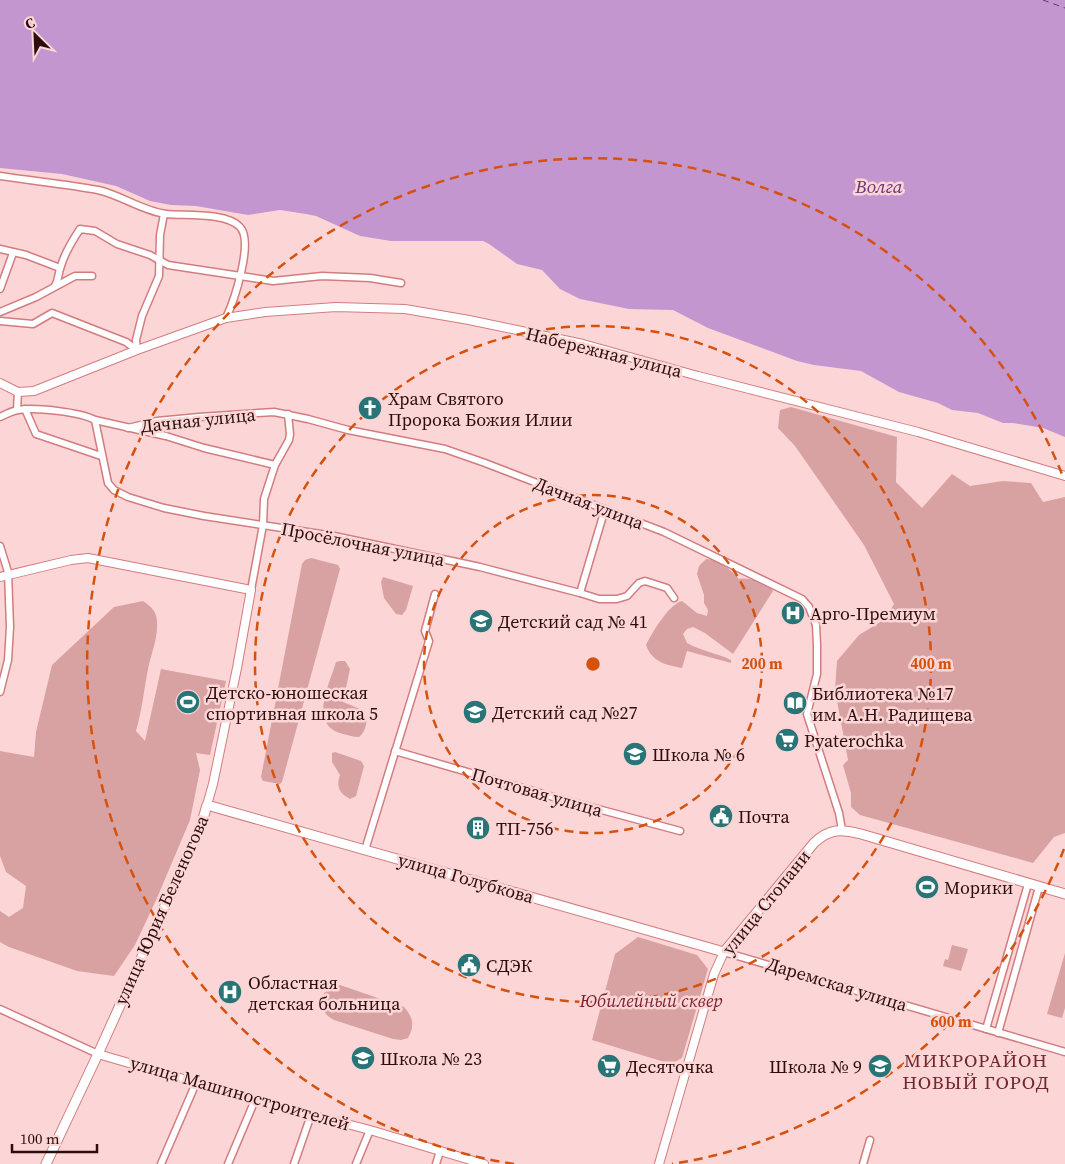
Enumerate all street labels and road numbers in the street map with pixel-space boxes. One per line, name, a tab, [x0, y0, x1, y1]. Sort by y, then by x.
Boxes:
street label: Набережная улица	[523, 321, 685, 384]
street label: Дачная улица	[139, 401, 258, 438]
street label: Дачная улица	[531, 471, 648, 536]
street label: Просёлочная улица	[279, 516, 448, 572]
street label: Почтовая улица	[468, 761, 606, 823]
street label: улица Юрия Беленогова	[108, 810, 215, 1009]
street label: улица Стопани	[716, 844, 816, 960]
street label: улица Голубкова	[395, 847, 538, 910]
street label: Даремская улица	[764, 951, 911, 1018]
street label: улица Машиностроителей	[127, 1050, 353, 1136]

